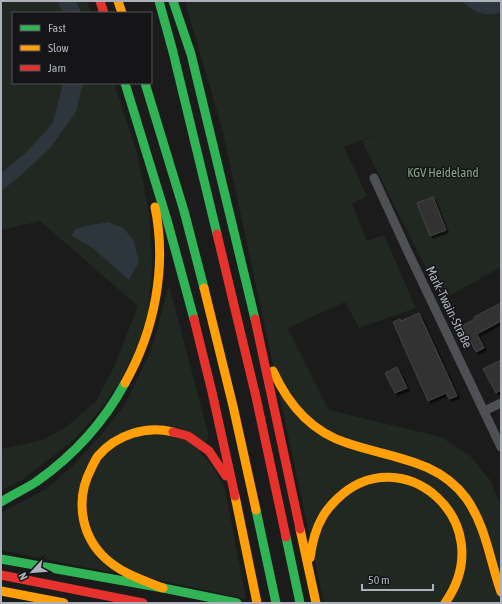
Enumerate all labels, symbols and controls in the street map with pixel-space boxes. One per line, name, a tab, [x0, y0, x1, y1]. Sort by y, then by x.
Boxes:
legend	[12, 12, 152, 84]
text: Fast	[48, 21, 66, 35]
text: Slow	[48, 41, 69, 55]
text: Jam	[48, 61, 66, 75]
park label: KGV Heideland	[407, 165, 479, 180]
street label: Mark-Twain-Straße	[423, 264, 475, 350]
north arrow	[12, 552, 52, 592]
scale bar	[362, 566, 433, 592]
text: N	[16, 571, 30, 582]
text: 50 m	[368, 573, 390, 587]

